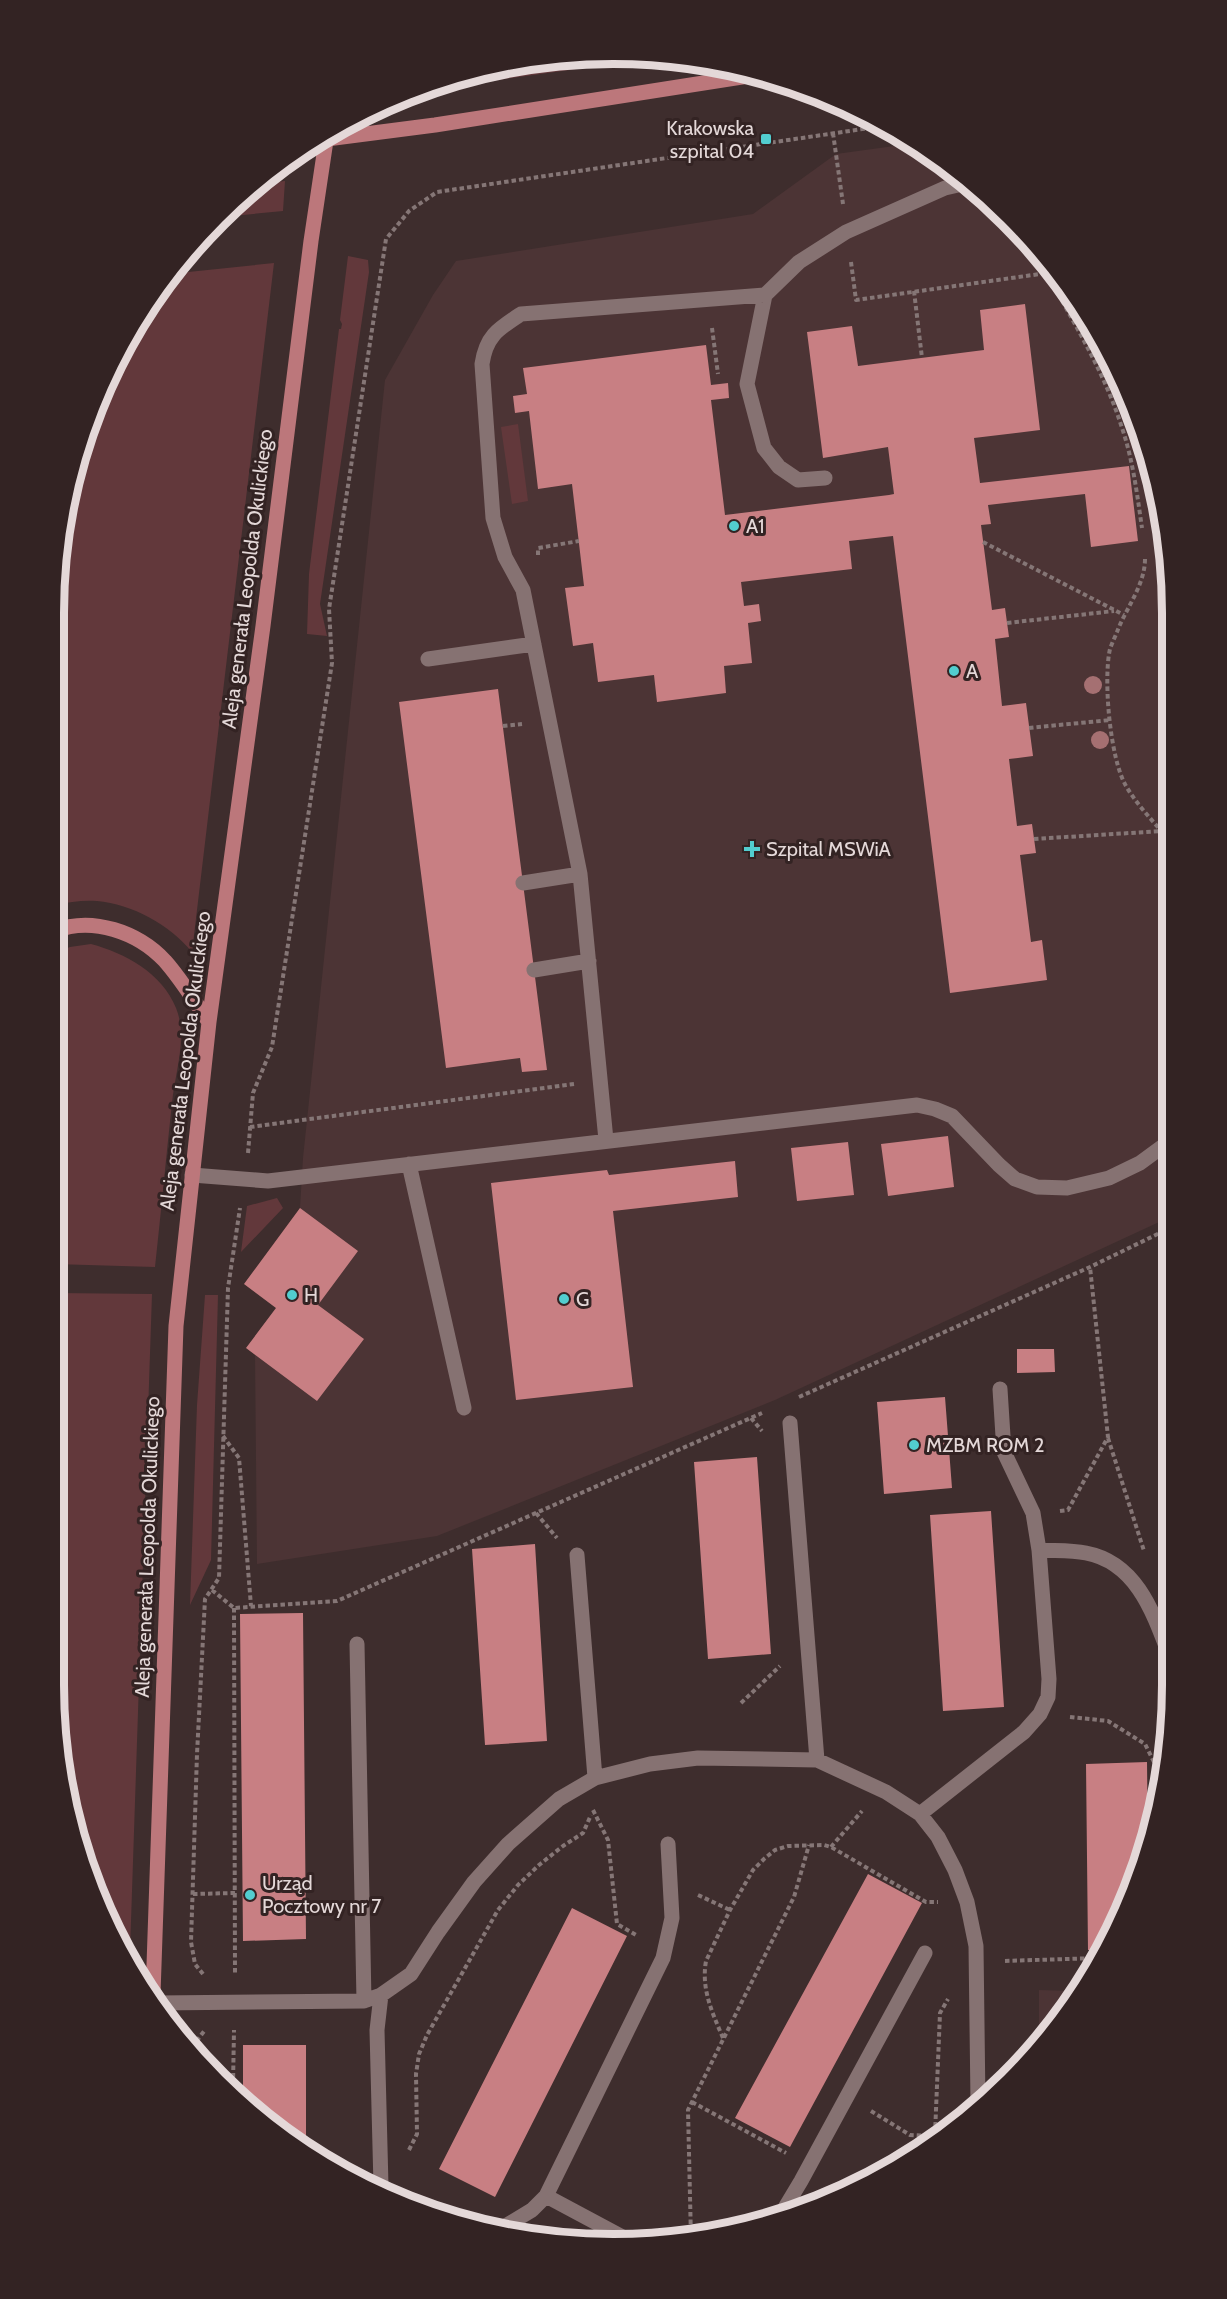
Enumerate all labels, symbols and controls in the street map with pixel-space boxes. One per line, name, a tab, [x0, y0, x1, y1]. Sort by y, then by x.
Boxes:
place label: Krakowska szpital 04	[666, 116, 754, 163]
marker: Krakowska szpital 04	[759, 132, 773, 146]
street label: Aleja generała Leopolda Okulickiego	[217, 428, 277, 730]
place label: A1	[746, 514, 765, 538]
marker: A1	[727, 519, 741, 533]
place label: A	[966, 659, 979, 683]
marker: A	[947, 664, 961, 678]
place label: Szpital MSWiA	[766, 837, 892, 861]
marker: Szpital MSWiA	[743, 840, 761, 858]
street label: Aleja generała Leopolda Okulickiego	[155, 910, 215, 1212]
place label: H	[304, 1283, 318, 1307]
place label: G	[576, 1287, 589, 1311]
marker: H	[285, 1288, 299, 1302]
marker: G	[557, 1292, 571, 1306]
street label: Aleja generała Leopolda Okulickiego	[130, 1396, 164, 1698]
place label: MZBM ROM 2	[926, 1433, 1044, 1457]
marker: MZBM ROM 2	[907, 1438, 921, 1452]
place label: Urząd Pocztowy nr 7	[262, 1871, 381, 1918]
marker: Urząd Pocztowy nr 7	[243, 1888, 257, 1902]

